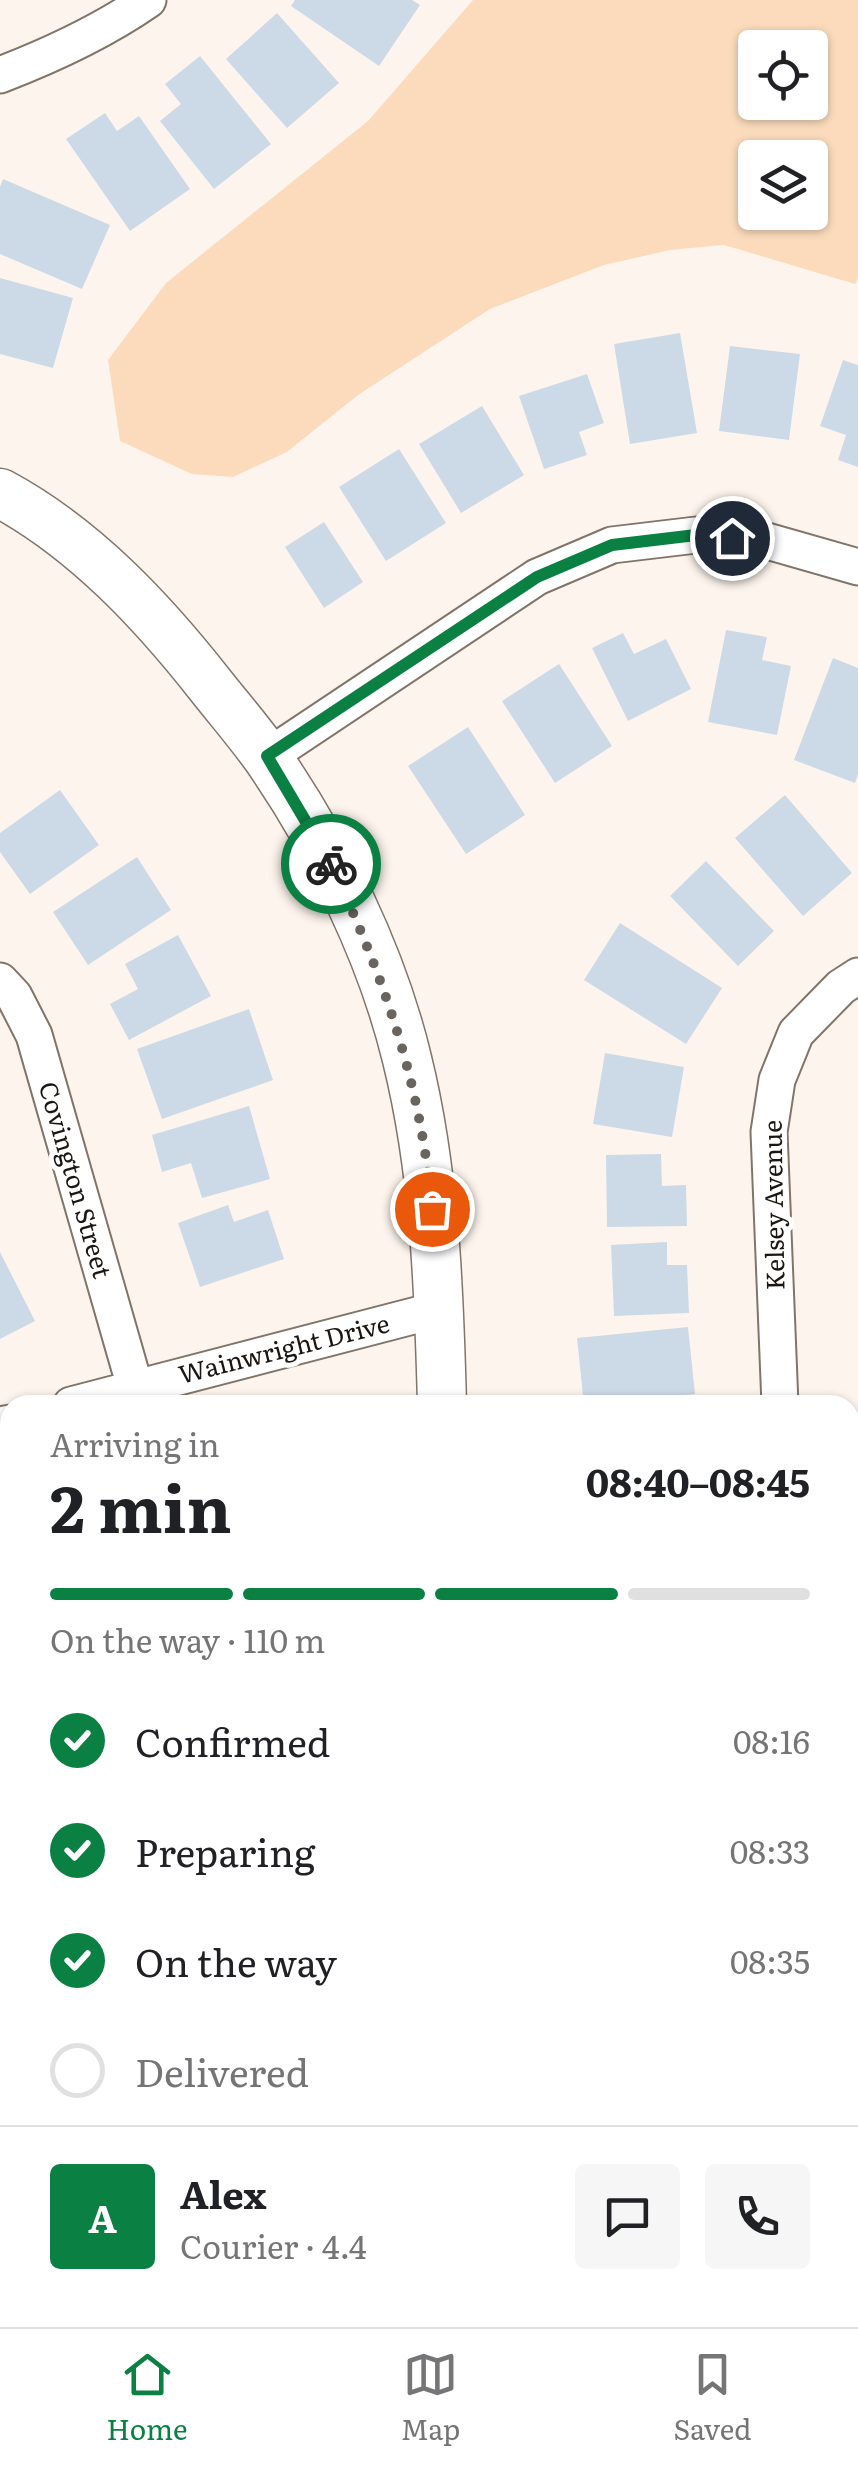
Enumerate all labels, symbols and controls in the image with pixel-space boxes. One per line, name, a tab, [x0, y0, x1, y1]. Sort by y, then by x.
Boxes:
map controls	[738, 30, 828, 230]
button: locate	[738, 30, 828, 120]
button: layers	[738, 140, 828, 230]
pin	[690, 496, 775, 581]
icon: home	[705, 511, 760, 566]
courier	[281, 814, 381, 914]
icon: bike	[304, 837, 359, 892]
street label: Covington Street	[31, 1077, 122, 1282]
street label: Kelsey Avenue	[753, 1119, 792, 1291]
pin	[390, 1167, 475, 1252]
icon: bag	[405, 1182, 460, 1237]
street label: Wainwright Drive	[174, 1303, 393, 1392]
text: Arriving in	[50, 1419, 220, 1467]
text: 08:40–08:45	[586, 1452, 810, 1509]
text: 2 min	[50, 1456, 232, 1553]
text: On the way · 110 m	[50, 1615, 325, 1663]
text: Confirmed	[135, 1712, 330, 1769]
icon: check	[50, 1713, 105, 1768]
text: 08:16	[733, 1716, 810, 1764]
text: Preparing	[135, 1822, 315, 1879]
icon: check	[50, 1823, 105, 1878]
text: 08:33	[730, 1826, 810, 1874]
text: On the way	[135, 1932, 337, 1989]
icon: check	[50, 1933, 105, 1988]
text: 08:35	[730, 1936, 810, 1984]
text: Delivered	[135, 2042, 309, 2099]
text: Alex	[180, 2164, 266, 2221]
button: chat	[575, 2164, 680, 2269]
button: phone	[705, 2164, 810, 2269]
text: A	[88, 2188, 117, 2245]
text: Courier · 4.4	[180, 2221, 367, 2269]
tab: Home	[107, 2347, 187, 2449]
tab: Map	[401, 2347, 460, 2449]
tab: Saved	[673, 2347, 751, 2449]

